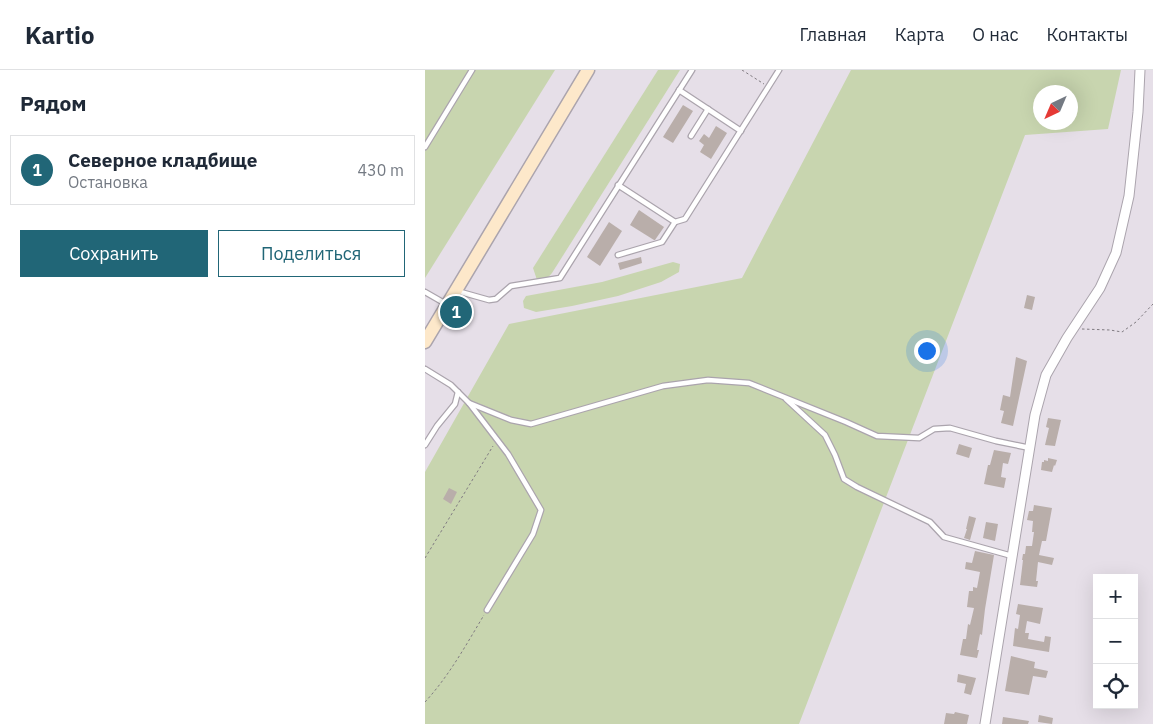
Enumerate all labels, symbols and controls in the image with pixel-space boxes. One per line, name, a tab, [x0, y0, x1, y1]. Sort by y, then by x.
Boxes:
text: Kartio	[25, 19, 95, 51]
text: Главная	[799, 23, 867, 46]
text: Карта	[895, 23, 944, 46]
text: О нас	[972, 23, 1019, 46]
text: Контакты	[1047, 23, 1128, 46]
north arrow	[1033, 85, 1078, 130]
text: Рядом	[20, 89, 87, 117]
text: Северное кладбище	[68, 148, 257, 172]
text: 1	[32, 160, 42, 180]
text: 430 m	[357, 160, 404, 180]
text: Остановка	[68, 172, 148, 192]
button: Сохранить	[20, 230, 208, 277]
button: Поделиться	[218, 230, 405, 277]
pin: 1	[440, 293, 472, 331]
your location	[914, 338, 940, 364]
map controls	[1093, 574, 1138, 709]
button: +	[1093, 574, 1138, 619]
button: −	[1093, 619, 1138, 664]
button: locate	[1093, 664, 1138, 709]

